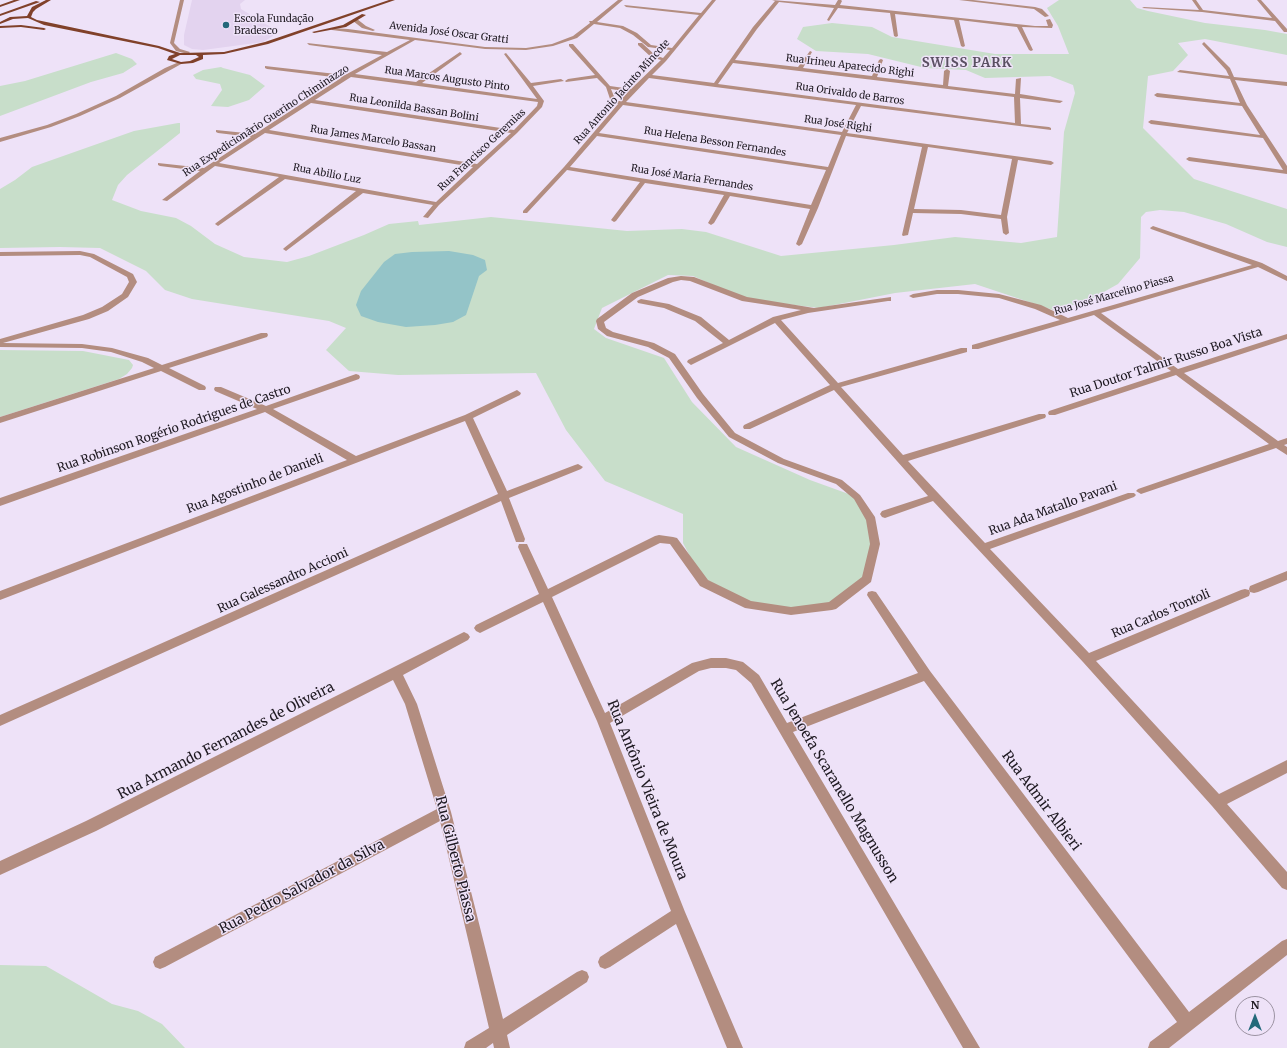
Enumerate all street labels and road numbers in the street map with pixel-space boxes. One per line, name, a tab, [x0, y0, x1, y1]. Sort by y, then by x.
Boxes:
street label: Avenida José Oscar Gratti	[389, 20, 509, 46]
street label: Rua Antonio Jacinto Mincote	[572, 37, 672, 147]
street label: Rua Irineu Aparecido Righi	[785, 52, 915, 80]
street label: Rua Expedicionãrio Guerino Chiminazzo	[181, 63, 351, 179]
street label: Rua Marcos Augusto Pinto	[384, 64, 510, 94]
street label: Rua Orivaldo de Barros	[795, 80, 905, 108]
street label: Rua Leonilda Bassan Bolini	[348, 92, 480, 124]
street label: Rua Francisco Geremias	[436, 106, 528, 194]
street label: Rua José Righi	[803, 113, 873, 135]
street label: Rua James Marcelo Bassan	[309, 123, 437, 155]
street label: Rua Helena Besson Fernandes	[643, 125, 787, 159]
street label: Rua Abilio Luz	[292, 162, 362, 186]
street label: Rua José Maria Fernandes	[630, 162, 754, 194]
street label: Rua José Marcelino Piassa	[1053, 272, 1175, 318]
street label: Rua Doutor Talmir Russo Boa Vista	[1068, 325, 1264, 401]
street label: Rua Robinson Rogério Rodrigues de Castro	[55, 382, 293, 476]
street label: Rua Agostinho de Danieli	[185, 451, 325, 517]
street label: Rua Ada Matallo Pavani	[987, 479, 1119, 539]
street label: Rua Galessandro Accioni	[215, 546, 351, 616]
street label: Rua Carlos Tontoli	[1110, 587, 1212, 641]
street label: Rua Jenoefa Scaranello Magnusson	[766, 676, 902, 886]
street label: Rua Armando Fernandes de Oliveira	[115, 679, 337, 803]
street label: Rua Antônio Vieira de Moura	[603, 698, 691, 882]
street label: Rua Admir Albieri	[998, 748, 1084, 854]
street label: Rua Gilberto Piassa	[431, 794, 479, 924]
street label: Rua Pedro Salvador da Silva	[216, 836, 388, 938]

